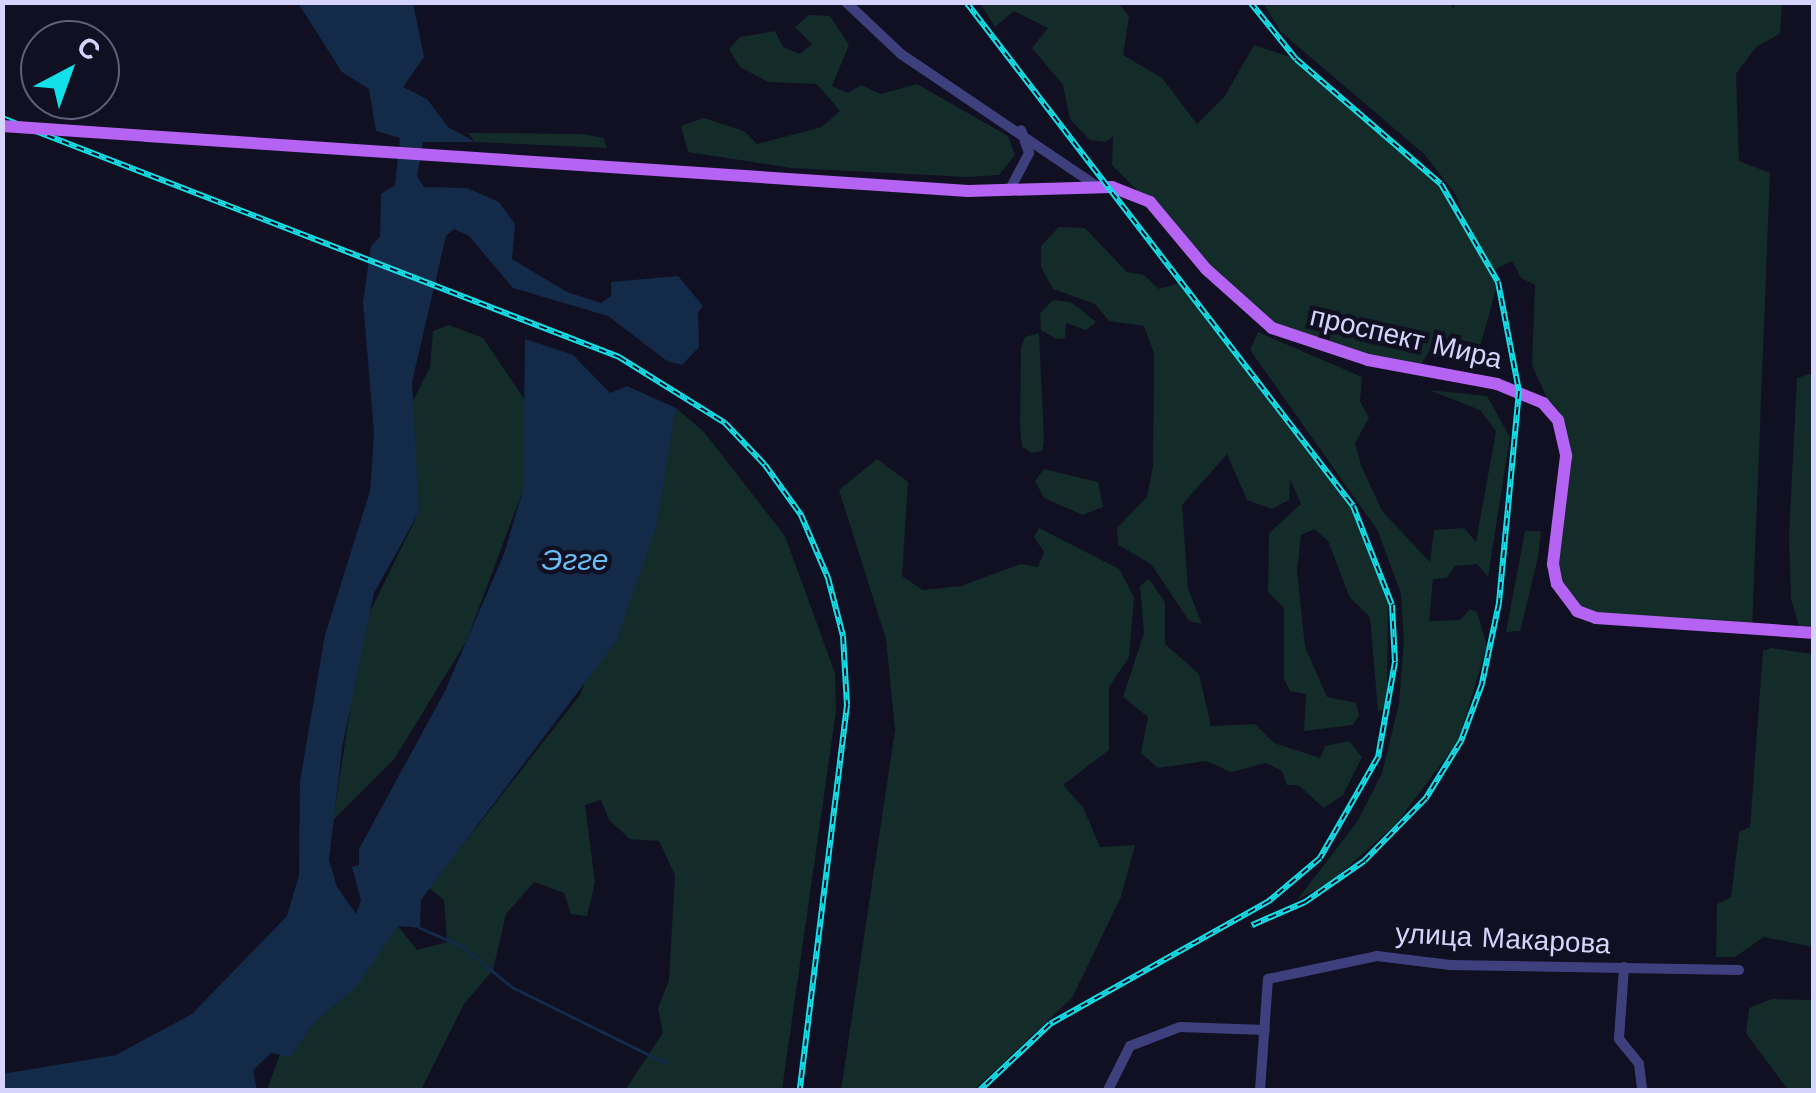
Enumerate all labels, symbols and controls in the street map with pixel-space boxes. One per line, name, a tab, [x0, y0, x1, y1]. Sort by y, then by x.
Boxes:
north arrow	[20, 20, 120, 120]
text: С	[70, 29, 107, 68]
street label: проспект Мира	[1307, 300, 1505, 376]
water label: Эгге	[542, 542, 608, 578]
street label: улица Макарова	[1395, 917, 1611, 961]

